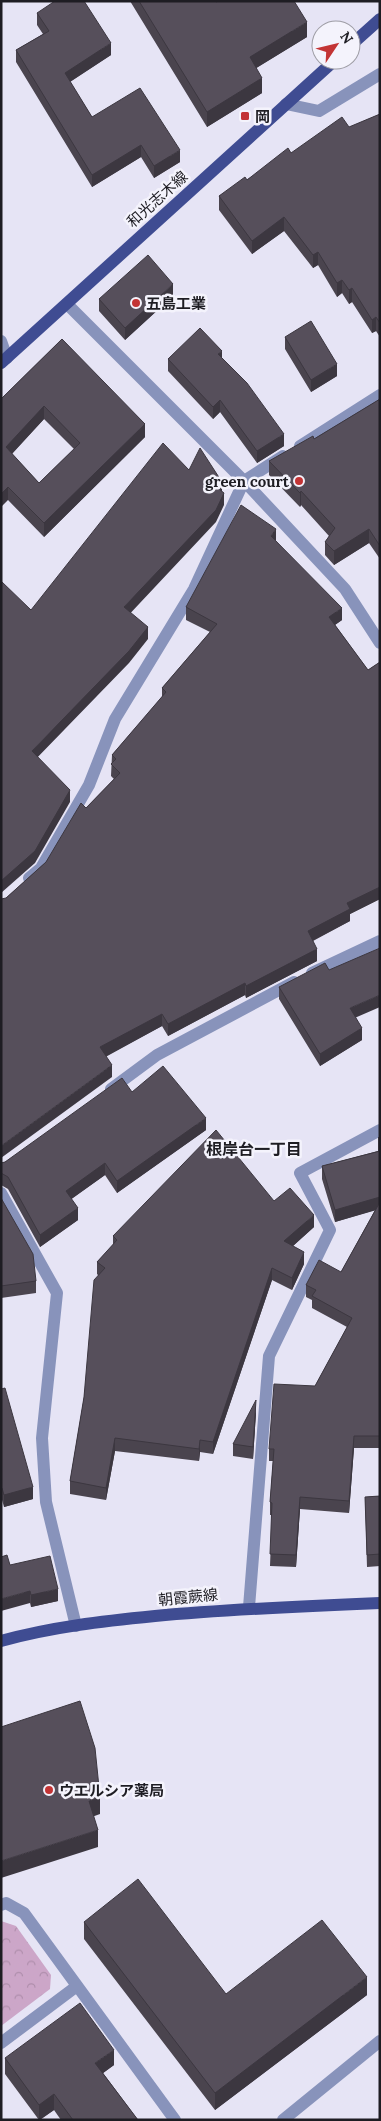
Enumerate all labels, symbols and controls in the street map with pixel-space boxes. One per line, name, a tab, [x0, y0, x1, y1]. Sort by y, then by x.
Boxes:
north arrow	[311, 20, 361, 70]
text: N	[336, 28, 357, 47]
place label: 岡	[255, 107, 270, 126]
marker: 岡	[239, 110, 251, 122]
street label: 和光志木線	[123, 167, 191, 231]
place label: 五島工業	[146, 294, 206, 313]
marker: 五島工業	[130, 297, 142, 309]
place label: green court	[205, 472, 290, 491]
marker: green court	[293, 475, 305, 487]
district label: 根岸台一丁目	[206, 1139, 302, 1159]
street label: 朝霞蕨線	[157, 1584, 219, 1610]
place label: ウエルシア薬局	[59, 1781, 164, 1800]
marker: ウエルシア薬局	[43, 1784, 55, 1796]

